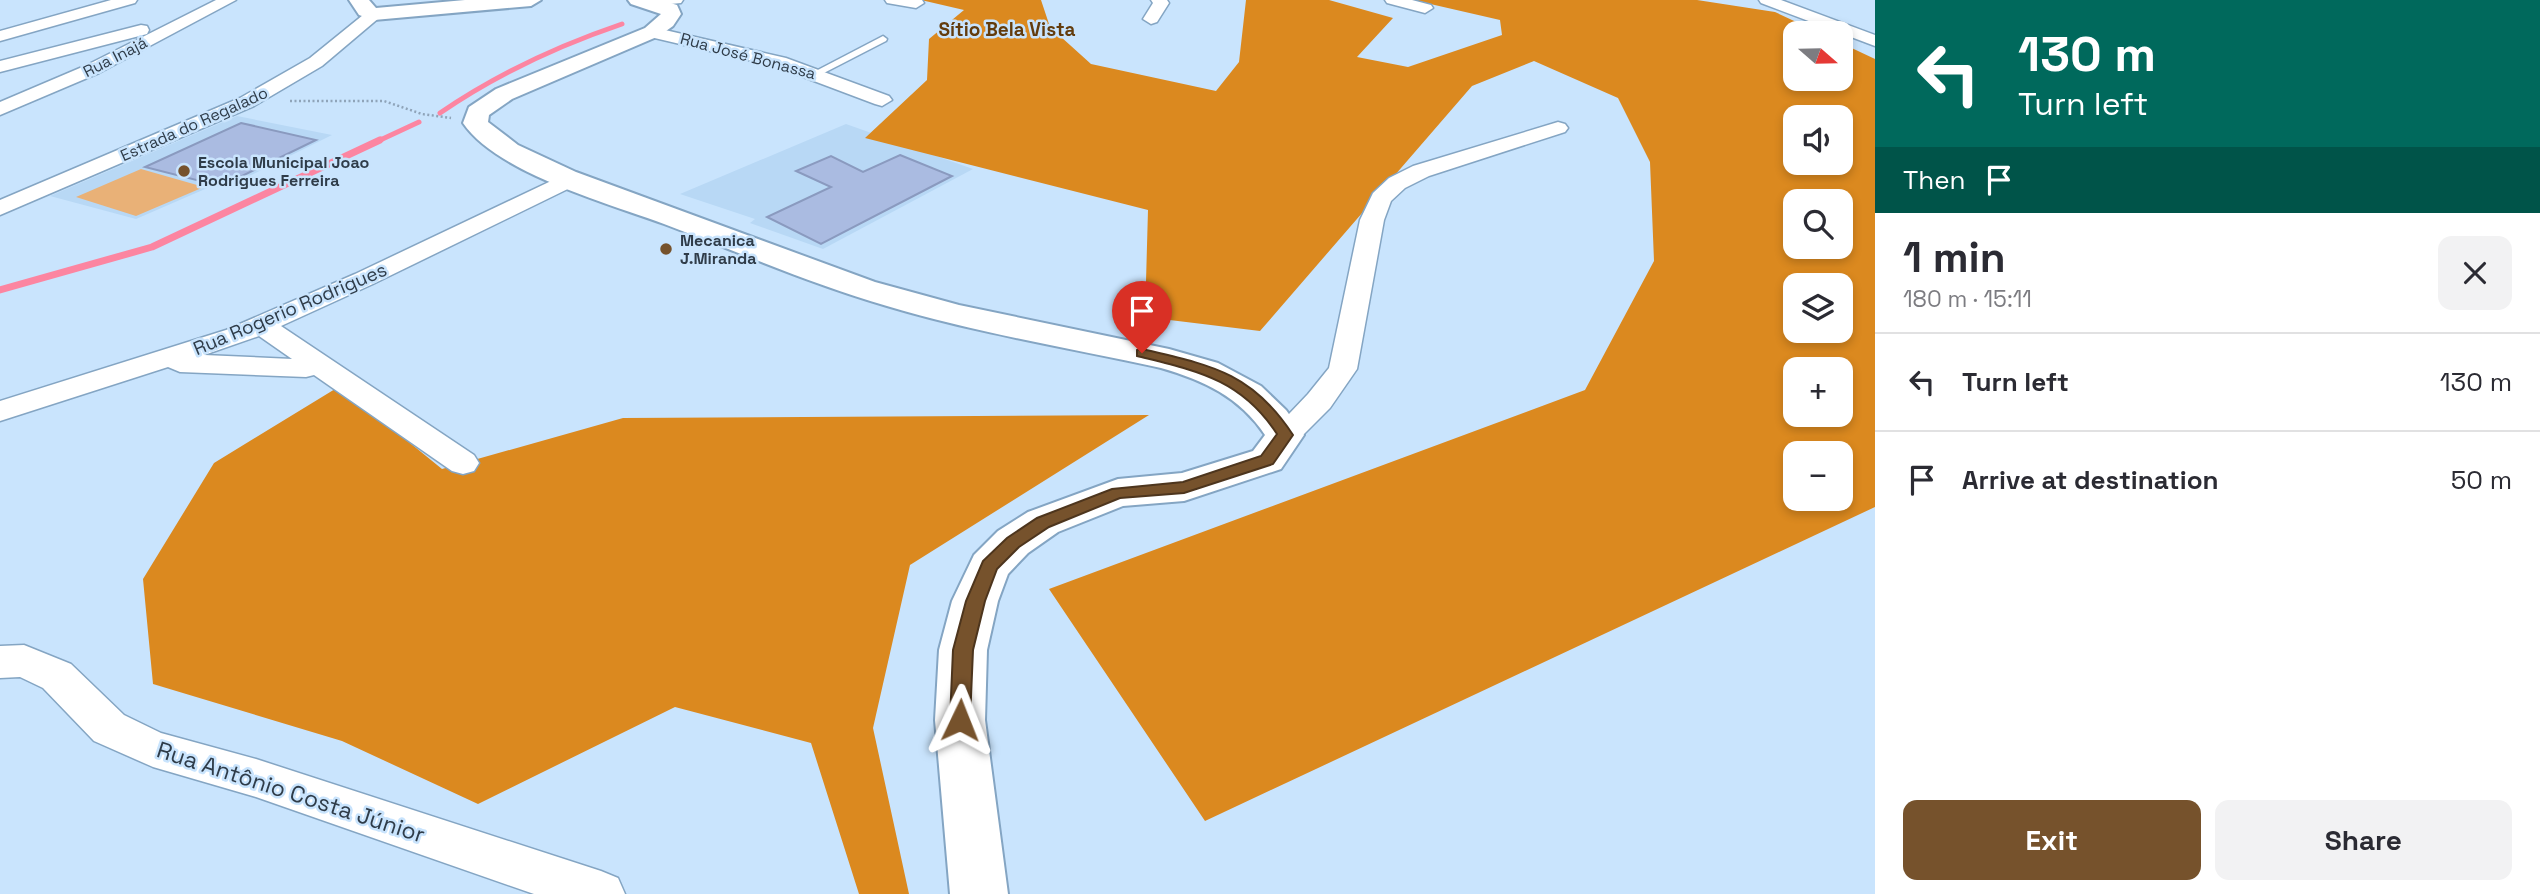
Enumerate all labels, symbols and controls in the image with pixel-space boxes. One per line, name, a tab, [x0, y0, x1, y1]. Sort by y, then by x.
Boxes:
district label: Sítio Bela Vista	[938, 17, 1076, 42]
north arrow	[1783, 21, 1853, 91]
map controls	[1783, 21, 1853, 511]
text: 130 m	[2018, 23, 2156, 85]
street label: Rua José Bonassa	[678, 28, 818, 84]
icon: left	[1903, 28, 1994, 119]
street label: Rua Inajá	[79, 32, 151, 82]
street label: Estrada do Regalado	[117, 82, 271, 166]
text: Turn left	[2018, 84, 2148, 124]
button: sound	[1783, 105, 1853, 175]
place label: Escola Municipal Joao Rodrigues Ferreira	[198, 152, 370, 191]
icon: arrive	[1980, 161, 2018, 199]
marker: Escola Municipal Joao Rodrigues Ferreira	[176, 163, 192, 179]
text: Then	[1903, 163, 1966, 197]
button: search	[1783, 189, 1853, 259]
place label: Mecanica J.Miranda	[680, 230, 757, 269]
text: 1 min	[1903, 231, 2006, 284]
button: close	[2438, 236, 2512, 310]
marker: Mecanica J.Miranda	[658, 241, 674, 257]
street label: Rua Rogerio Rodrigues	[189, 257, 391, 361]
button: layers	[1783, 273, 1853, 343]
pin	[1112, 281, 1172, 353]
text: 180 m · 15:11	[1903, 284, 2032, 314]
icon: arrive	[1123, 292, 1161, 330]
button: +	[1783, 357, 1853, 427]
icon: left	[1903, 363, 1941, 401]
text: Turn left	[1962, 365, 2069, 399]
text: 130 m	[2440, 365, 2512, 399]
button: −	[1783, 441, 1853, 511]
icon: arrive	[1903, 461, 1941, 499]
text: Arrive at destination	[1962, 463, 2219, 497]
text: 50 m	[2451, 463, 2512, 497]
position arrow	[923, 683, 997, 757]
street label: Rua Antônio Costa Júnior	[153, 734, 429, 850]
button: Exit	[1903, 800, 2201, 880]
button: Share	[2215, 800, 2512, 880]

